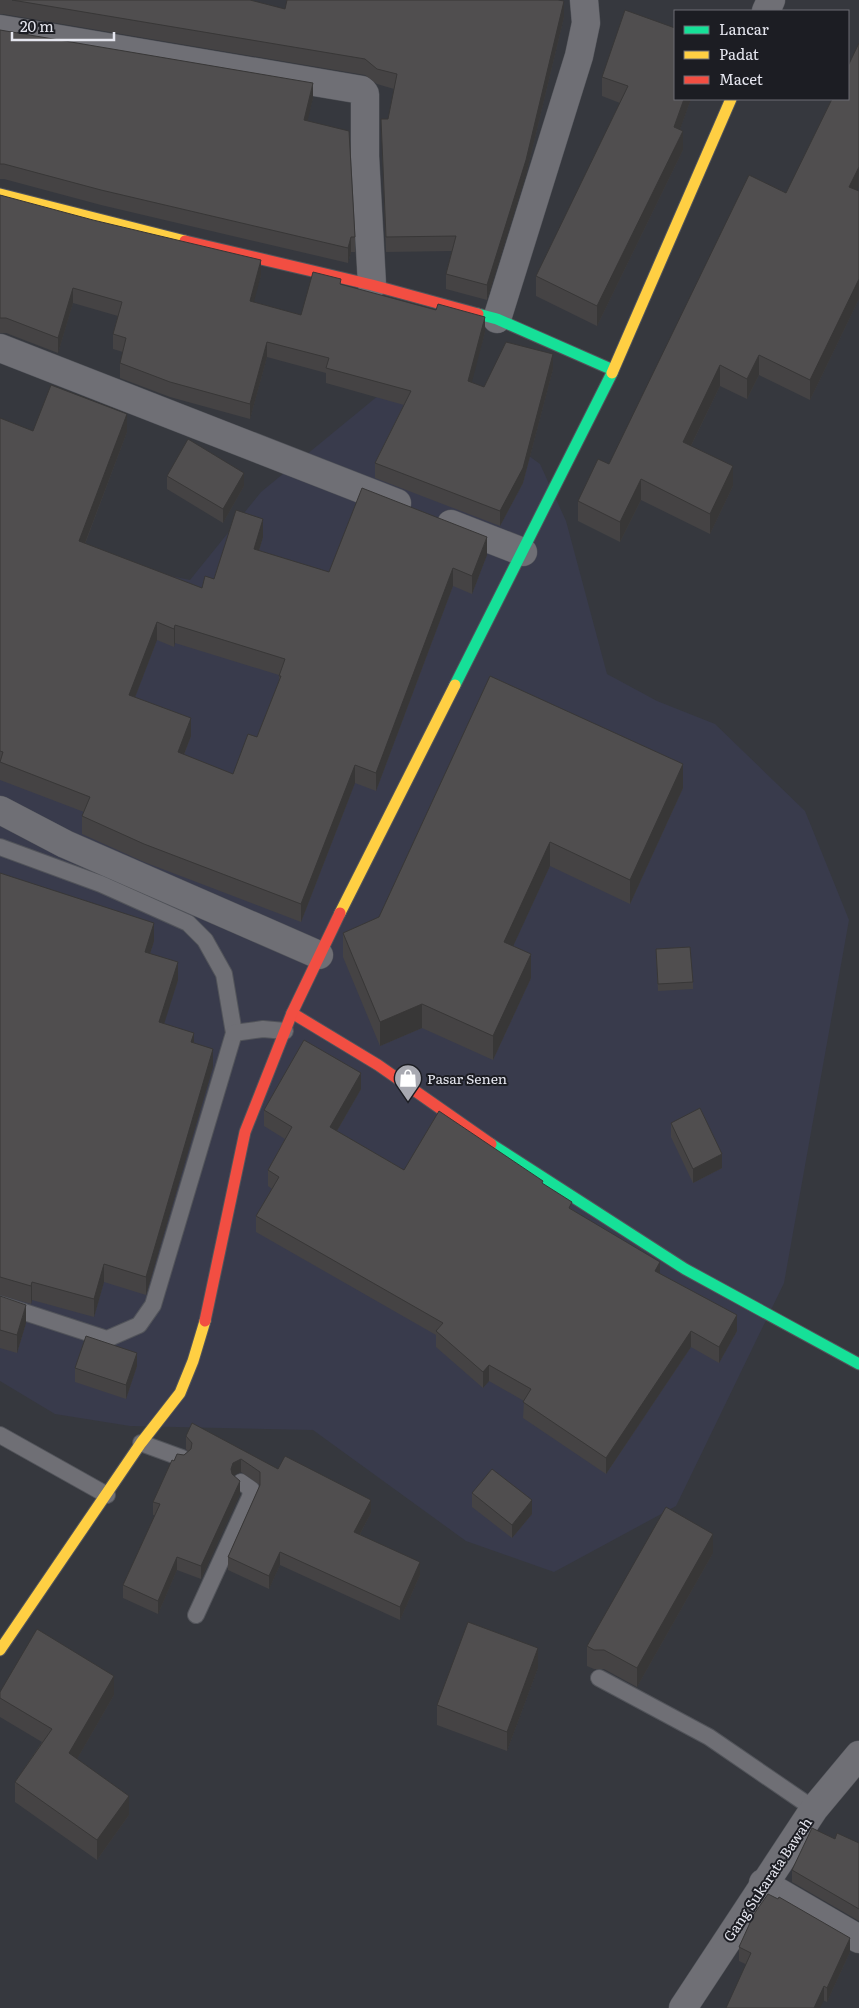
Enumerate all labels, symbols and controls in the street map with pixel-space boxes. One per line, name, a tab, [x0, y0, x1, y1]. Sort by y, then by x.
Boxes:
scale bar	[12, 10, 115, 42]
legend	[674, 10, 849, 100]
text: 20 m	[20, 14, 54, 37]
text: Lancar	[719, 17, 769, 40]
text: Padat	[719, 42, 759, 65]
text: Macet	[719, 67, 763, 90]
shop icon: Pasar Senen	[393, 1063, 423, 1102]
place label: Pasar Senen	[427, 1068, 507, 1088]
street label: Gang Sukarata Bawah	[718, 1813, 816, 1945]

